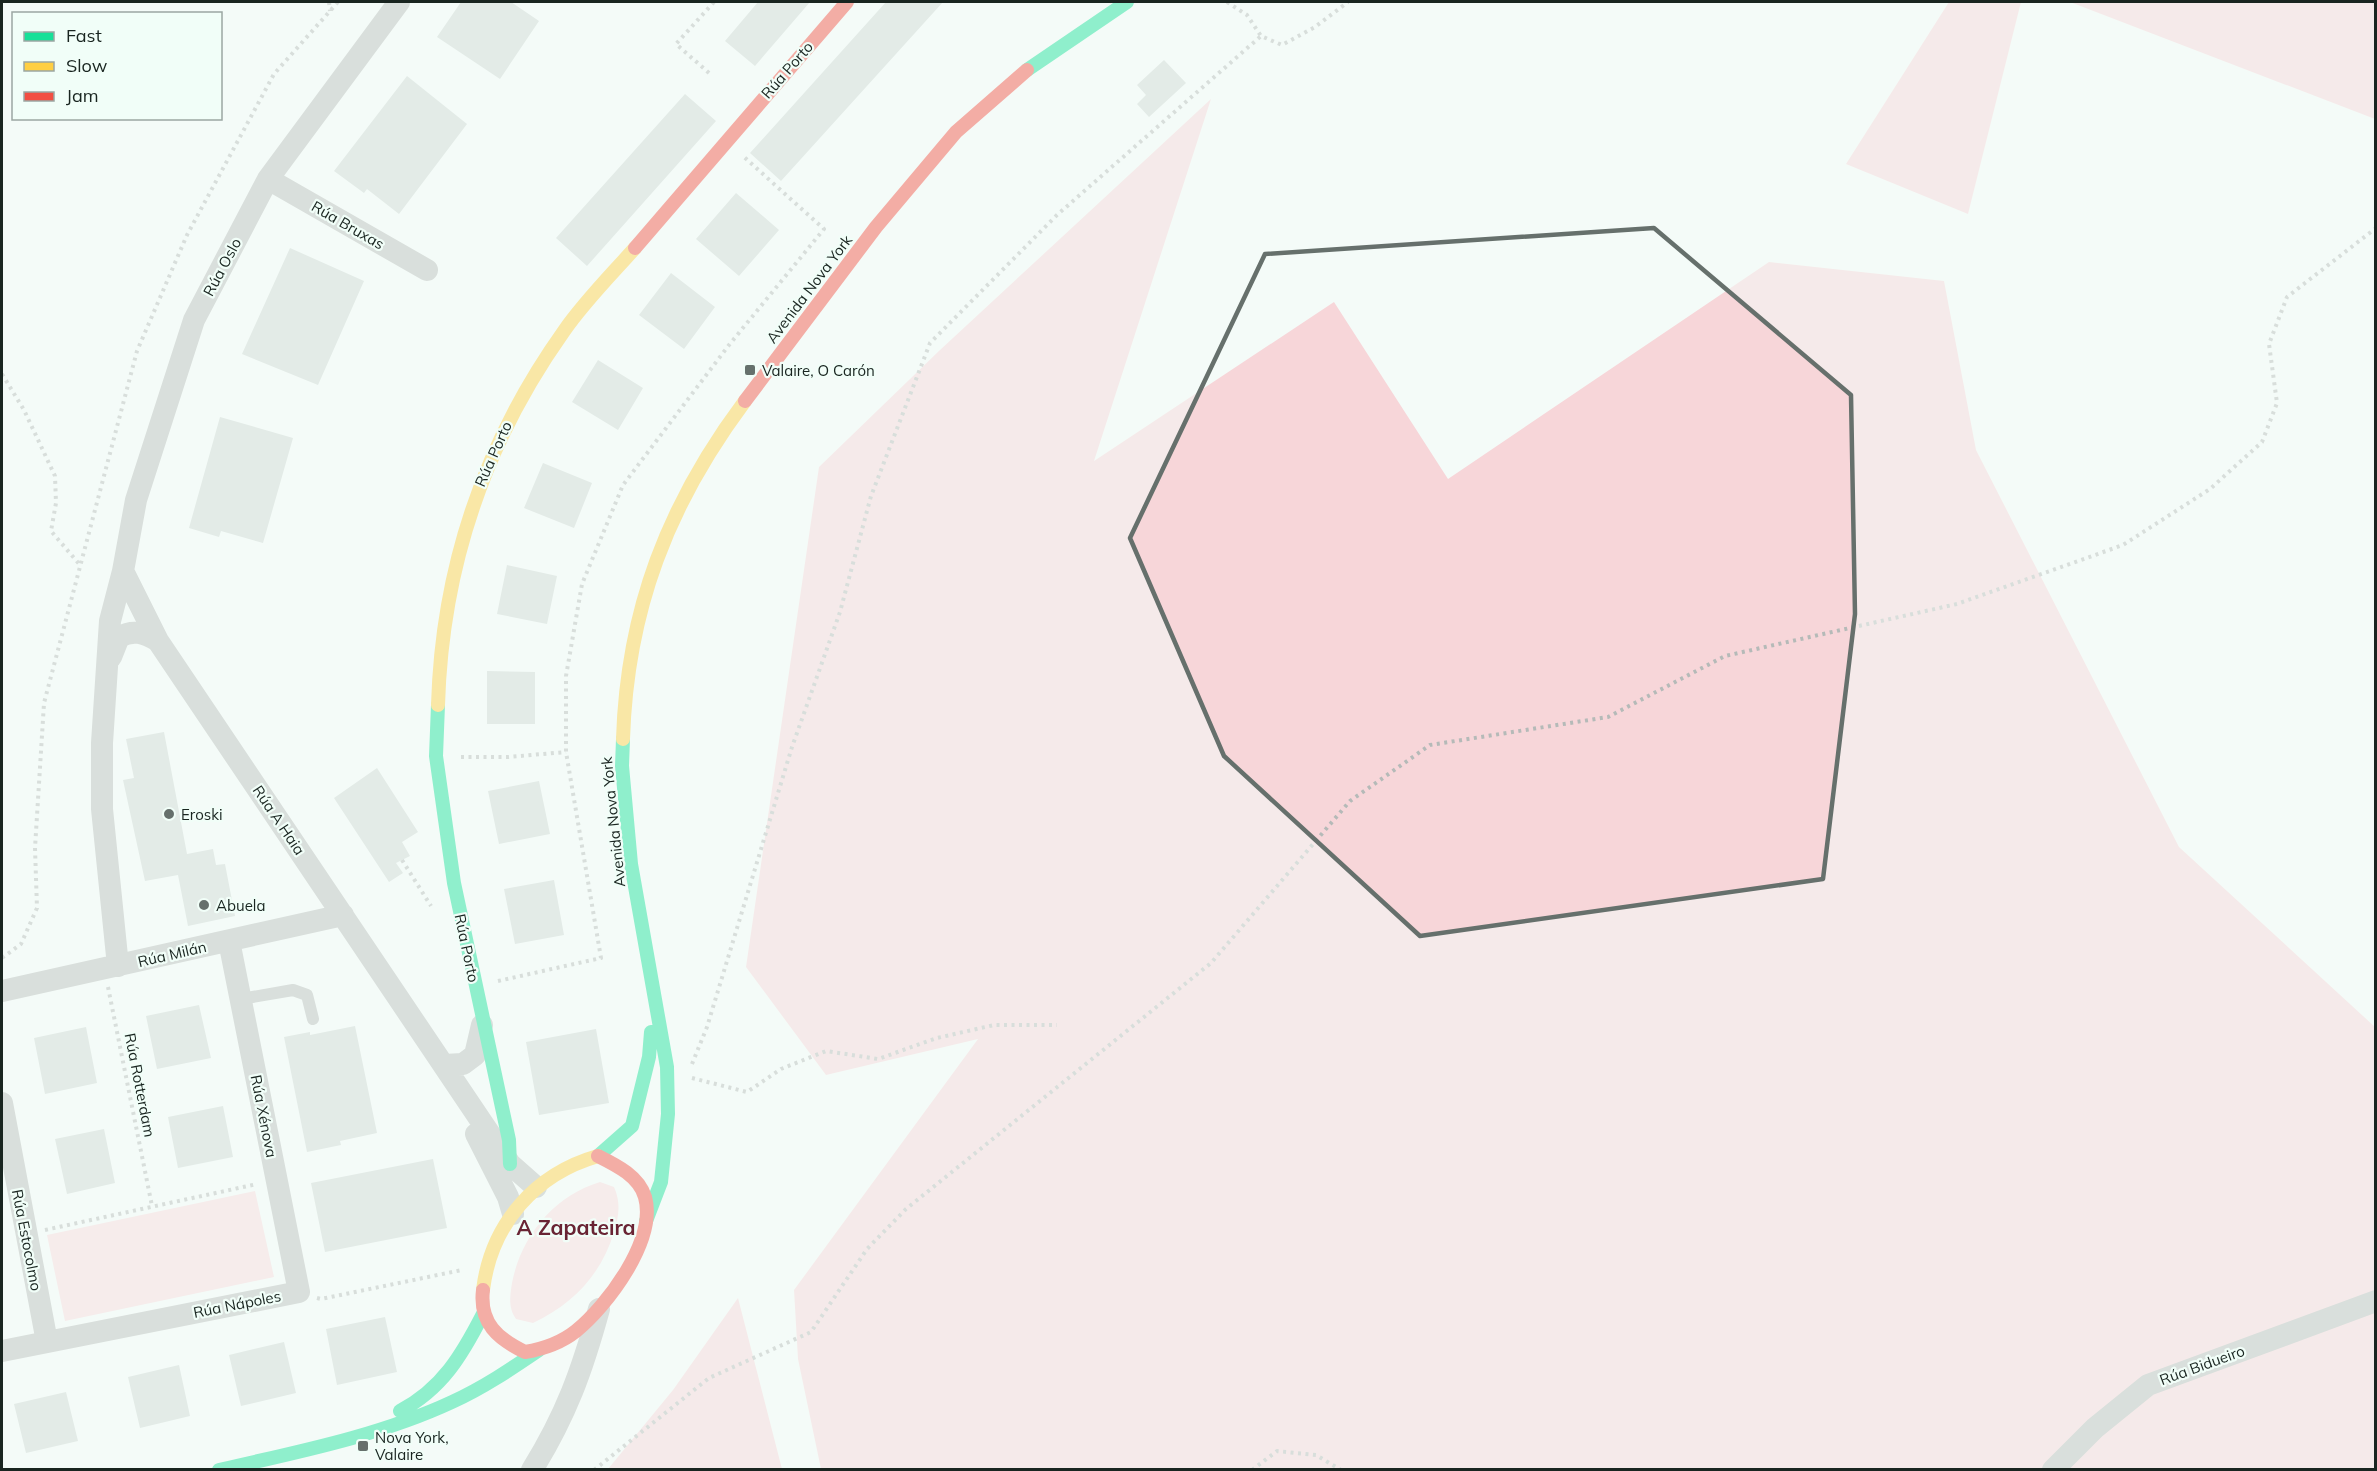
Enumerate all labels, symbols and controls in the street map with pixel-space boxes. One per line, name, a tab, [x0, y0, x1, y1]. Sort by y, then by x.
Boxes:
legend	[12, 12, 222, 120]
text: Fast	[66, 24, 102, 47]
street label: Rúa Porto	[757, 38, 817, 102]
text: Slow	[66, 54, 108, 77]
text: Jam	[66, 84, 99, 107]
street label: Rúa Bruxas	[308, 197, 388, 253]
street label: Avenida Nova York	[762, 231, 856, 347]
street label: Rúa Oslo	[199, 235, 245, 299]
place label: Valaire, O Carón	[762, 361, 875, 380]
marker: Valaire, O Carón	[743, 363, 757, 377]
street label: Rúa Porto	[470, 418, 516, 490]
street label: Avenida Nova York	[597, 756, 629, 888]
street label: Rúa A Haia	[249, 782, 309, 858]
place label: Eroski	[181, 805, 222, 824]
marker: Eroski	[162, 807, 176, 821]
place label: Abuela	[216, 896, 265, 915]
marker: Abuela	[197, 898, 211, 912]
street label: Rúa Porto	[450, 912, 484, 984]
street label: Rúa Milán	[136, 937, 208, 971]
street label: Rúa Rotterdam	[121, 1031, 159, 1139]
street label: Rúa Xénova	[247, 1073, 281, 1159]
street label: Rúa Estocolmo	[8, 1188, 46, 1292]
district label: A Zapateira	[516, 1214, 636, 1240]
street label: Rúa Nápoles	[192, 1286, 282, 1322]
street label: Rúa Bidueiro	[2157, 1341, 2247, 1389]
place label: Nova York, Valaire	[375, 1428, 449, 1464]
marker: Nova York, Valaire	[356, 1439, 370, 1453]

